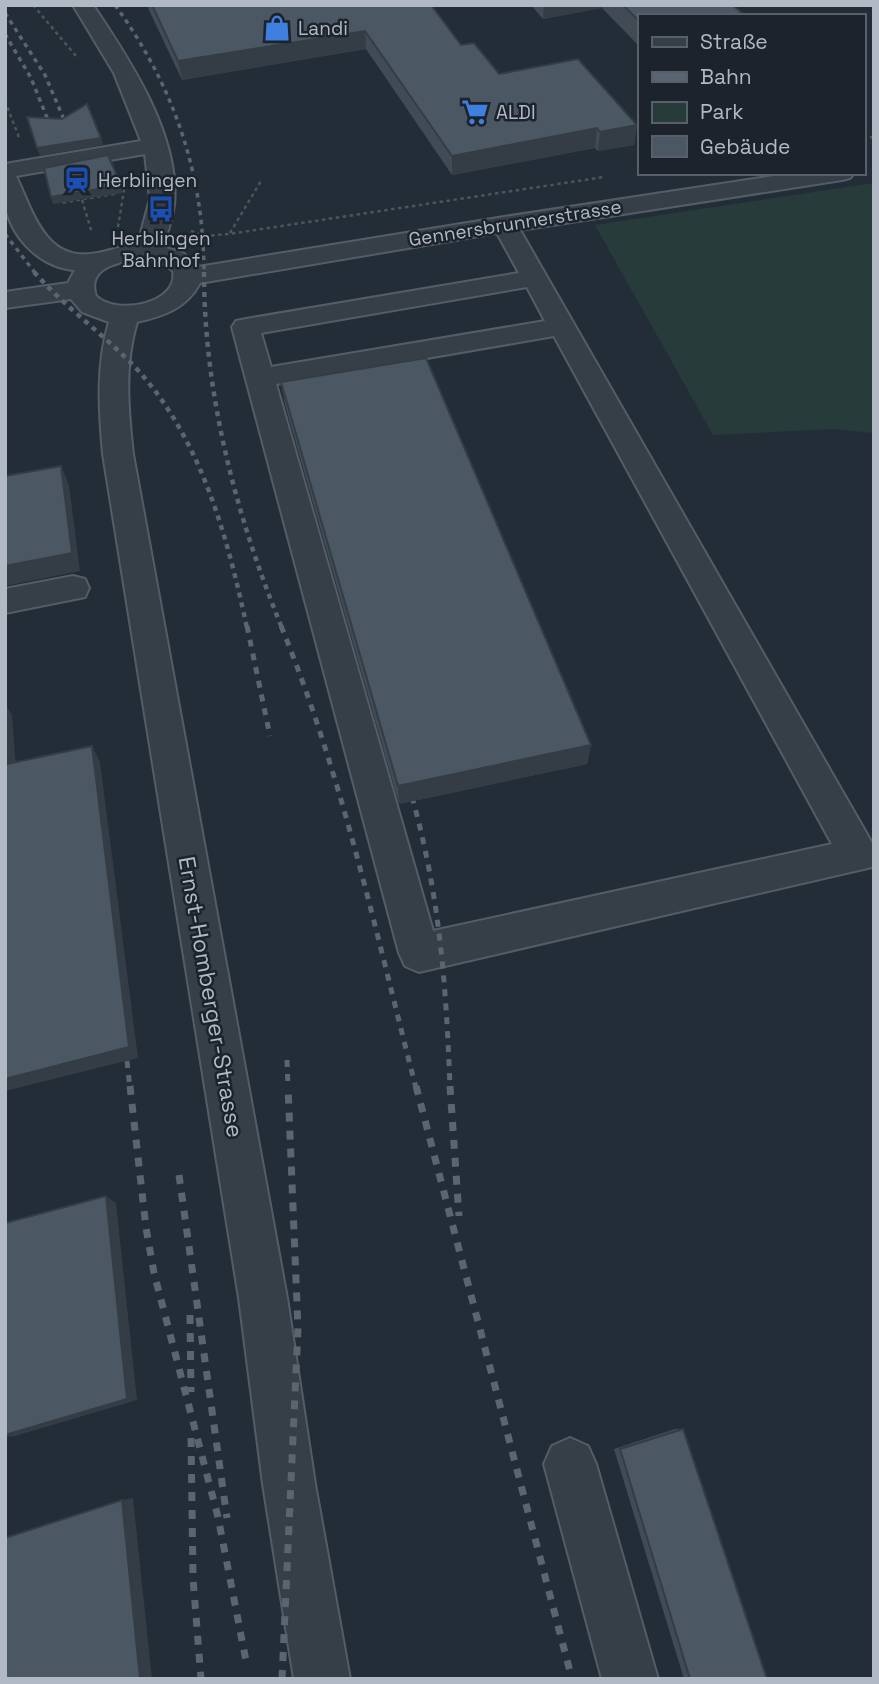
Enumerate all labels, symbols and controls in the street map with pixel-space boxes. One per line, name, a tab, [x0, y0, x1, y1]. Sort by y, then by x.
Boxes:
shop icon: Landi	[262, 13, 292, 43]
legend	[638, 14, 865, 175]
place label: Landi	[298, 16, 348, 41]
text: Straße	[700, 28, 768, 55]
text: Bahn	[700, 63, 752, 90]
supermarket icon: ALDI	[460, 97, 490, 127]
text: Park	[700, 98, 744, 125]
place label: ALDI	[496, 100, 536, 125]
text: Gebäude	[700, 133, 790, 160]
station icon: Herblingen	[62, 165, 92, 195]
place label: Herblingen	[98, 168, 197, 193]
bus stop icon: Herblingen Bahnhof	[146, 194, 176, 224]
street label: Gennersbrunnerstrasse	[407, 194, 623, 252]
place label: Herblingen Bahnhof	[111, 226, 211, 273]
street label: Ernst-Homberger-Strasse	[171, 854, 251, 1140]

